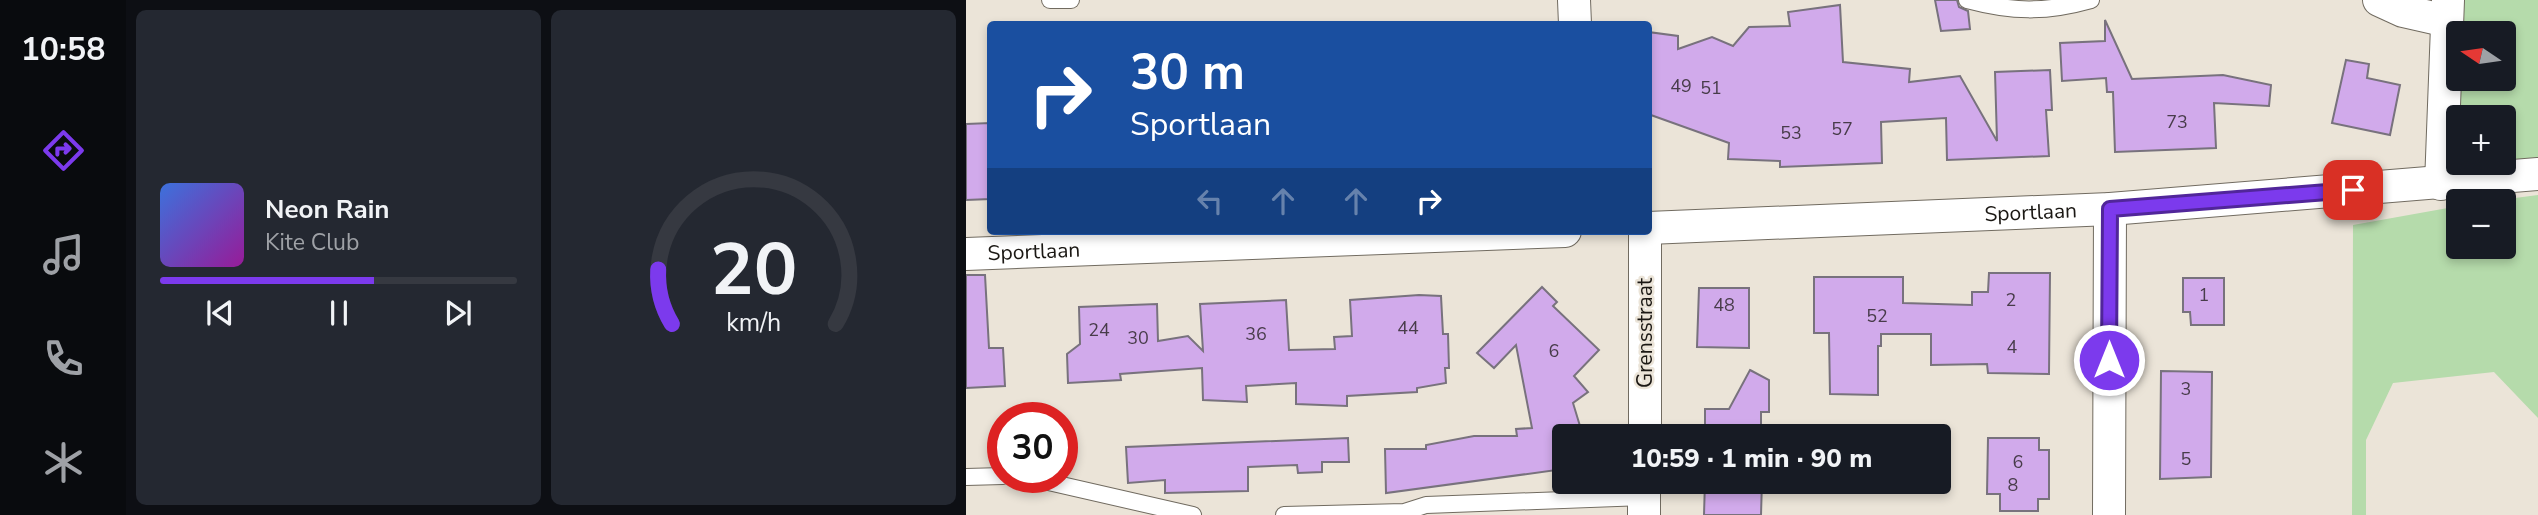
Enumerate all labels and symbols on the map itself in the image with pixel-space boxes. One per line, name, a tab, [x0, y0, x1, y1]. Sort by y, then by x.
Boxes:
north arrow	[2446, 21, 2516, 91]
house number: 49	[1670, 74, 1692, 98]
house number: 51	[1700, 76, 1722, 100]
house number: 73	[2166, 110, 2188, 134]
house number: 57	[1831, 117, 1853, 141]
house number: 53	[1780, 121, 1802, 145]
pin	[2323, 160, 2383, 220]
street label: Sportlaan	[1984, 196, 2078, 228]
street label: Sportlaan	[987, 236, 1081, 267]
street label: Grensstraat	[1631, 277, 1659, 388]
house number: 1	[2199, 283, 2209, 307]
house number: 2	[2006, 288, 2016, 312]
house number: 48	[1713, 293, 1735, 317]
house number: 52	[1866, 304, 1888, 328]
house number: 44	[1397, 316, 1419, 340]
house number: 24	[1088, 318, 1110, 342]
house number: 36	[1245, 322, 1267, 346]
position arrow	[2072, 323, 2146, 397]
house number: 30	[1127, 326, 1149, 350]
house number: 4	[2007, 335, 2018, 359]
house number: 6	[1549, 339, 1559, 363]
house number: 3	[2181, 377, 2191, 401]
speed limit sign: 30	[987, 402, 1078, 493]
house number: 5	[2181, 447, 2191, 471]
house number: 6	[2013, 450, 2023, 474]
house number: 8	[2008, 473, 2018, 497]

